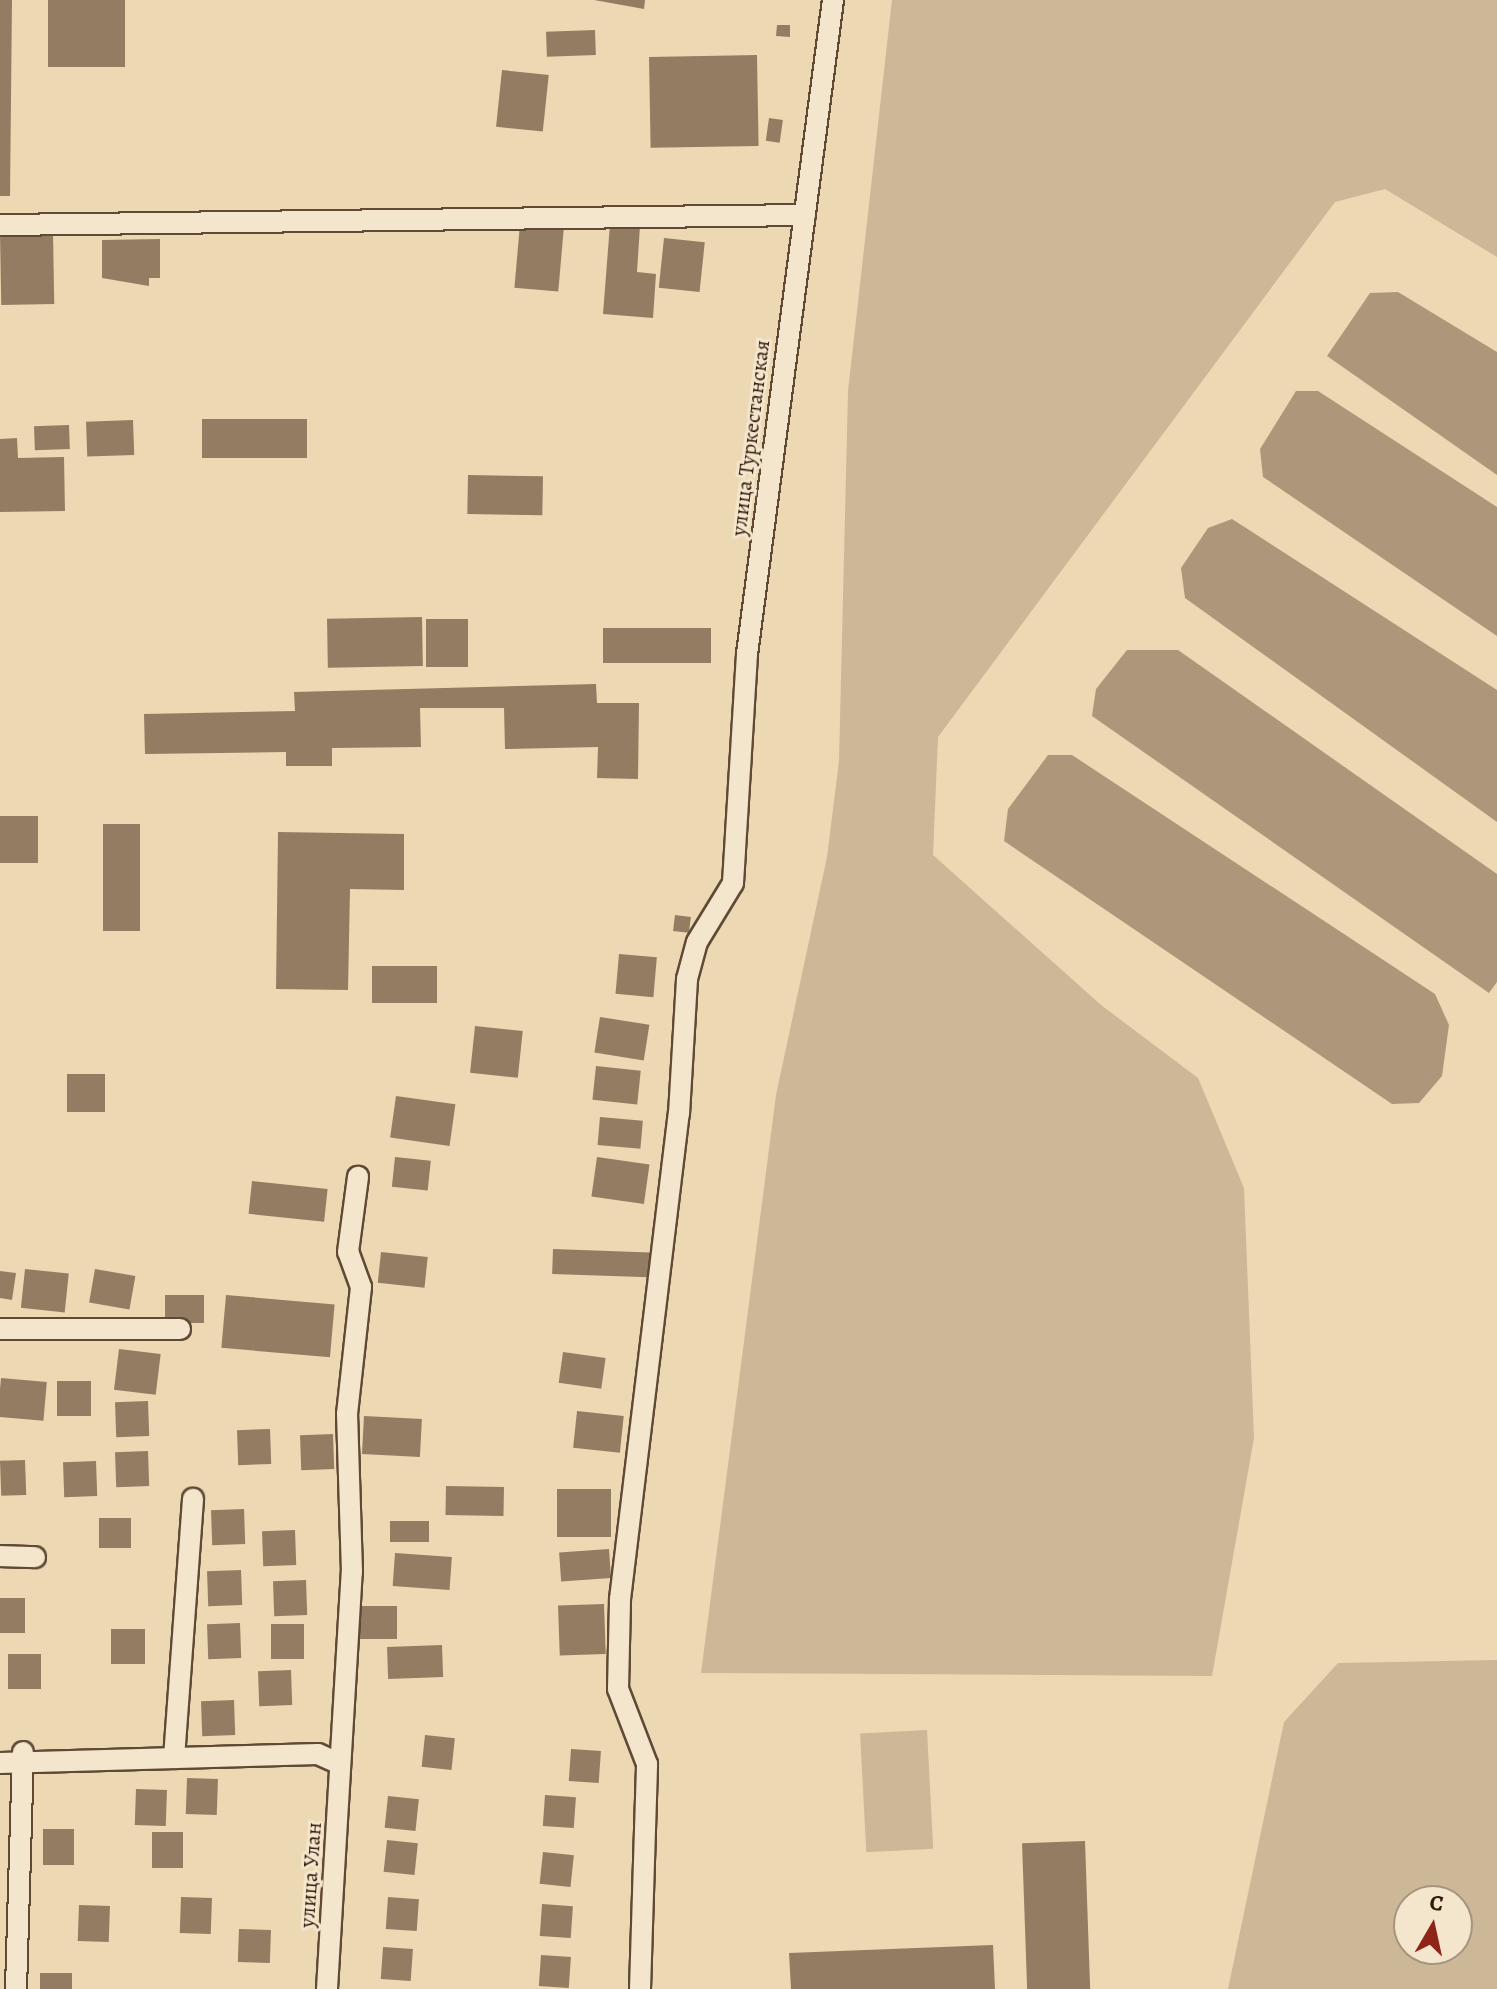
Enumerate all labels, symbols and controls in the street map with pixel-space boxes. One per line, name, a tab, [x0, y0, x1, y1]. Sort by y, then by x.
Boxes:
street label: улица Туркестанская	[726, 338, 776, 538]
street label: улица Улан	[294, 1821, 328, 1929]
north arrow	[1393, 1885, 1473, 1965]
text: С	[1427, 1887, 1445, 1919]

